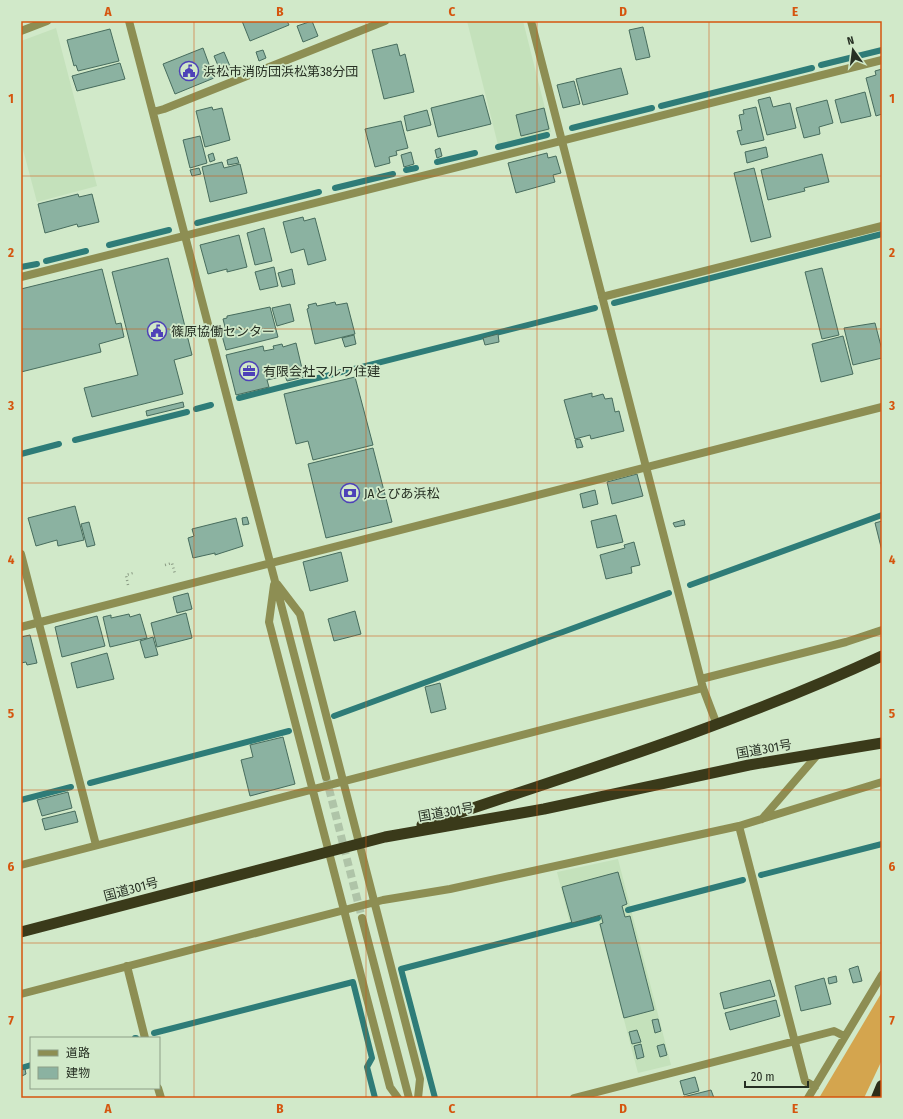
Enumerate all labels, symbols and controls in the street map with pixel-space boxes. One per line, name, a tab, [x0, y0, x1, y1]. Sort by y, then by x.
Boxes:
text: A	[103, 4, 112, 19]
text: B	[276, 4, 284, 19]
text: C	[449, 4, 456, 19]
text: D	[619, 4, 627, 19]
text: E	[792, 4, 798, 19]
north arrow	[833, 30, 873, 70]
text: N	[846, 34, 855, 48]
public building icon: 浜松市消防団浜松第38分団	[178, 60, 200, 82]
place label: 浜松市消防団浜松第38分団	[203, 64, 358, 79]
text: 1	[8, 91, 14, 106]
text: 1	[889, 91, 895, 106]
text: 2	[7, 245, 14, 260]
text: 2	[888, 245, 895, 260]
public building icon: 篠原協働センター	[146, 320, 168, 342]
place label: 篠原協働センター	[171, 324, 275, 339]
office icon: 有限会社マルワ住建	[238, 360, 260, 382]
place label: 有限会社マルワ住建	[263, 364, 380, 379]
text: 3	[7, 398, 14, 413]
text: 3	[888, 398, 895, 413]
bank icon: JAとぴあ浜松	[339, 482, 361, 504]
place label: JAとぴあ浜松	[364, 486, 439, 501]
text: 4	[8, 552, 15, 567]
text: 4	[889, 552, 896, 567]
text: 5	[8, 706, 14, 721]
text: 5	[889, 706, 895, 721]
street label: 国道301号	[735, 737, 793, 761]
street label: 国道301号	[417, 800, 475, 824]
text: 6	[8, 859, 15, 874]
text: 6	[889, 859, 896, 874]
street label: 国道301号	[102, 874, 160, 904]
text: 7	[8, 1013, 14, 1028]
text: 7	[889, 1013, 895, 1028]
legend	[30, 1037, 160, 1089]
text: 道路	[66, 1046, 90, 1060]
scale bar	[745, 1063, 808, 1089]
text: 建物	[66, 1066, 90, 1080]
text: 20 m	[751, 1070, 775, 1084]
text: A	[103, 1101, 112, 1116]
text: B	[276, 1101, 284, 1116]
text: C	[449, 1101, 456, 1116]
text: D	[619, 1101, 627, 1116]
text: E	[792, 1101, 798, 1116]

